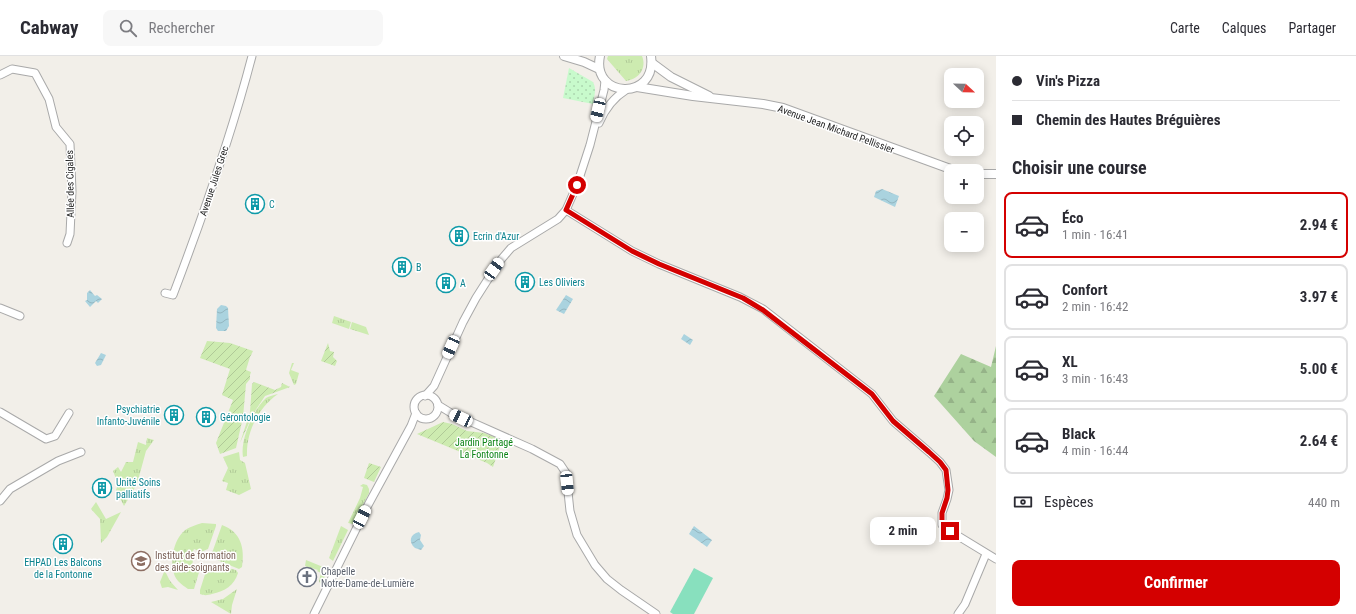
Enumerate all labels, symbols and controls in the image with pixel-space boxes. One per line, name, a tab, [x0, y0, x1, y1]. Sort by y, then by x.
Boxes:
search box	[103, 10, 383, 46]
text: Cabway	[20, 16, 79, 39]
icon: search	[117, 17, 139, 39]
text: Rechercher	[149, 19, 215, 37]
text: Carte	[1170, 20, 1200, 36]
text: Calques	[1222, 20, 1266, 36]
text: Partager	[1288, 20, 1336, 36]
north arrow	[944, 68, 984, 108]
map controls	[944, 68, 984, 252]
text: Vin's Pizza	[1036, 72, 1100, 90]
car	[589, 97, 607, 123]
street label: Avenue Jean Michard Pellissier	[776, 103, 896, 155]
text: Chemin des Hautes Bréguières	[1036, 111, 1221, 129]
button: locate	[944, 116, 984, 156]
street label: Avenue Jules Grec	[198, 144, 231, 217]
street label: Allée des Cigales	[64, 150, 76, 218]
text: Choisir une course	[1012, 157, 1147, 178]
button: +	[944, 164, 984, 204]
route start	[568, 176, 586, 194]
building icon: C	[244, 193, 266, 215]
place label: C	[269, 199, 275, 210]
icon: car	[1014, 207, 1050, 243]
text: Éco	[1062, 209, 1084, 227]
button: −	[944, 212, 984, 252]
text: 2.94 €	[1300, 216, 1338, 234]
building icon: Ecrin d'Azur	[448, 225, 470, 247]
text: 1 min · 16:41	[1062, 227, 1128, 242]
place label: Ecrin d'Azur	[473, 231, 519, 242]
building icon: B	[391, 256, 413, 278]
car	[482, 256, 506, 282]
place label: B	[416, 262, 421, 273]
building icon: Les Oliviers	[514, 271, 536, 293]
building icon: A	[435, 272, 457, 294]
place label: Les Oliviers	[539, 277, 585, 288]
place label: A	[460, 278, 466, 289]
icon: car	[1014, 279, 1050, 315]
text: Confort	[1062, 281, 1108, 299]
text: 3.97 €	[1300, 288, 1338, 306]
text: 2 min · 16:42	[1062, 299, 1128, 314]
car	[441, 334, 461, 360]
icon: car	[1014, 351, 1050, 387]
text: XL	[1062, 353, 1078, 371]
text: 5.00 €	[1300, 360, 1338, 378]
text: 3 min · 16:43	[1062, 371, 1128, 386]
place label: Psychiatrie Infanto-Juvénile	[97, 404, 160, 427]
building icon: Psychiatrie Infanto-Juvénile	[163, 404, 185, 426]
building icon: Gérontologie	[195, 406, 217, 428]
car	[448, 407, 474, 429]
place label: Gérontologie	[220, 412, 271, 423]
icon: car	[1014, 423, 1050, 459]
text: Black	[1062, 425, 1095, 443]
text: 2.64 €	[1300, 432, 1338, 450]
park label: Jardin Partagé La Fontonne	[455, 437, 513, 460]
text: 4 min · 16:44	[1062, 443, 1128, 458]
car	[560, 470, 574, 496]
building icon: Unité Soins palliatifs	[91, 477, 113, 499]
place label: Unité Soins palliatifs	[116, 477, 161, 500]
icon: cash	[1012, 491, 1034, 513]
text: Espèces	[1044, 493, 1094, 511]
text: 440 m	[1308, 495, 1340, 510]
car	[351, 504, 373, 530]
callout: 2 min	[870, 517, 936, 545]
route end	[941, 522, 959, 540]
text: 2 min	[889, 523, 917, 538]
building icon: EHPAD Les Balcons de la Fontonne	[52, 533, 74, 555]
school or university icon: Institut de formation des aide-soignants	[130, 550, 152, 572]
place label: Institut de formation des aide-soignants	[155, 550, 236, 573]
place label: EHPAD Les Balcons de la Fontonne	[24, 557, 102, 580]
button: Confirmer	[1012, 560, 1340, 606]
church icon: Chapelle Notre-Dame-de-Lumière	[296, 566, 318, 588]
place label: Chapelle Notre-Dame-de-Lumière	[321, 566, 414, 589]

